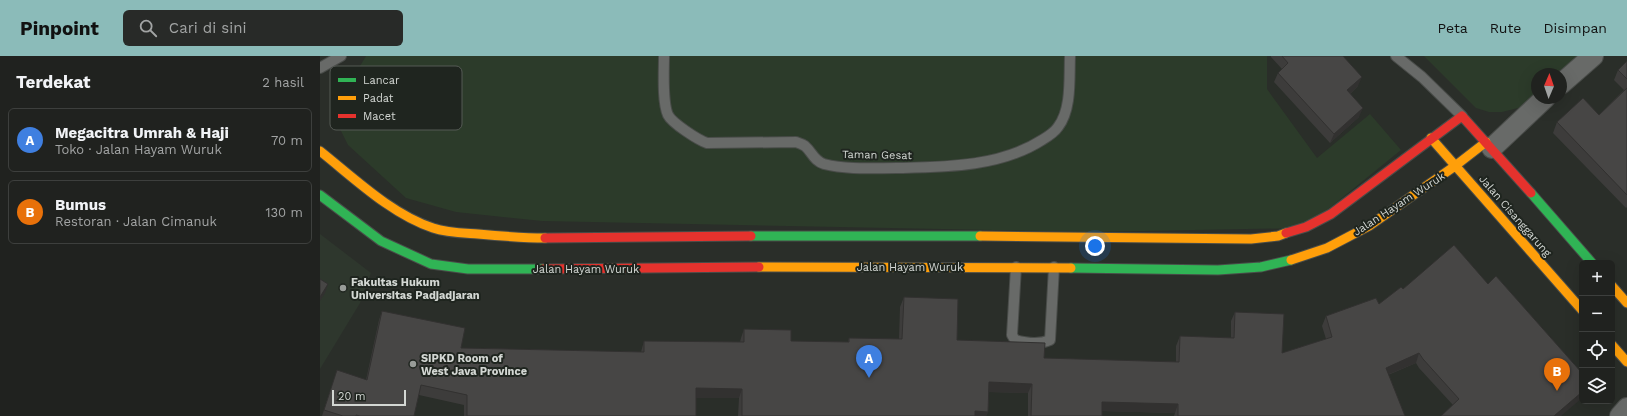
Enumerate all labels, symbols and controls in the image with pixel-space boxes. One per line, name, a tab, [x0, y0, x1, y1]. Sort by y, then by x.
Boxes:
search box	[123, 10, 403, 46]
text: Pinpoint	[20, 17, 99, 40]
icon: search	[137, 17, 159, 39]
text: Cari di sini	[169, 19, 247, 37]
text: Peta	[1438, 20, 1468, 36]
text: Rute	[1490, 20, 1521, 36]
text: Disimpan	[1543, 20, 1607, 36]
legend	[330, 66, 462, 130]
north arrow	[1531, 68, 1567, 104]
text: Terdekat	[16, 72, 91, 92]
text: Lancar	[363, 74, 400, 87]
text: 2 hasil	[262, 75, 304, 90]
text: Padat	[363, 92, 394, 105]
text: Macet	[363, 110, 396, 123]
text: Megacitra Umrah & Haji	[55, 124, 229, 142]
text: A	[26, 133, 34, 148]
text: 70 m	[271, 133, 303, 148]
text: Toko · Jalan Hayam Wuruk	[55, 142, 222, 157]
street label: Taman Gesat	[842, 148, 912, 162]
street label: Jalan Hayam Wuruk	[1351, 169, 1447, 239]
street label: Jalan Cisanggarung	[1476, 173, 1554, 259]
text: Bumus	[55, 196, 106, 214]
text: B	[26, 205, 34, 220]
text: 130 m	[265, 205, 303, 220]
text: Restoran · Jalan Cimanuk	[55, 214, 217, 229]
your location	[1085, 236, 1105, 256]
map controls	[1579, 260, 1615, 404]
button: +	[1579, 260, 1615, 296]
street label: Jalan Hayam Wuruk	[857, 261, 963, 274]
street label: Jalan Hayam Wuruk	[533, 263, 639, 276]
place label: Fakultas Hukum Universitas Padjadjaran	[351, 276, 480, 302]
marker: Fakultas Hukum Universitas Padjadjaran	[338, 283, 348, 293]
button: −	[1579, 296, 1615, 332]
button: locate	[1579, 332, 1615, 368]
pin: A	[856, 345, 882, 378]
place label: SIPKD Room of West Java Province	[421, 352, 527, 378]
pin: B	[1544, 358, 1570, 391]
marker: SIPKD Room of West Java Province	[408, 359, 418, 369]
button: layers	[1579, 368, 1615, 404]
scale bar	[332, 388, 406, 407]
text: 20 m	[338, 390, 366, 403]

